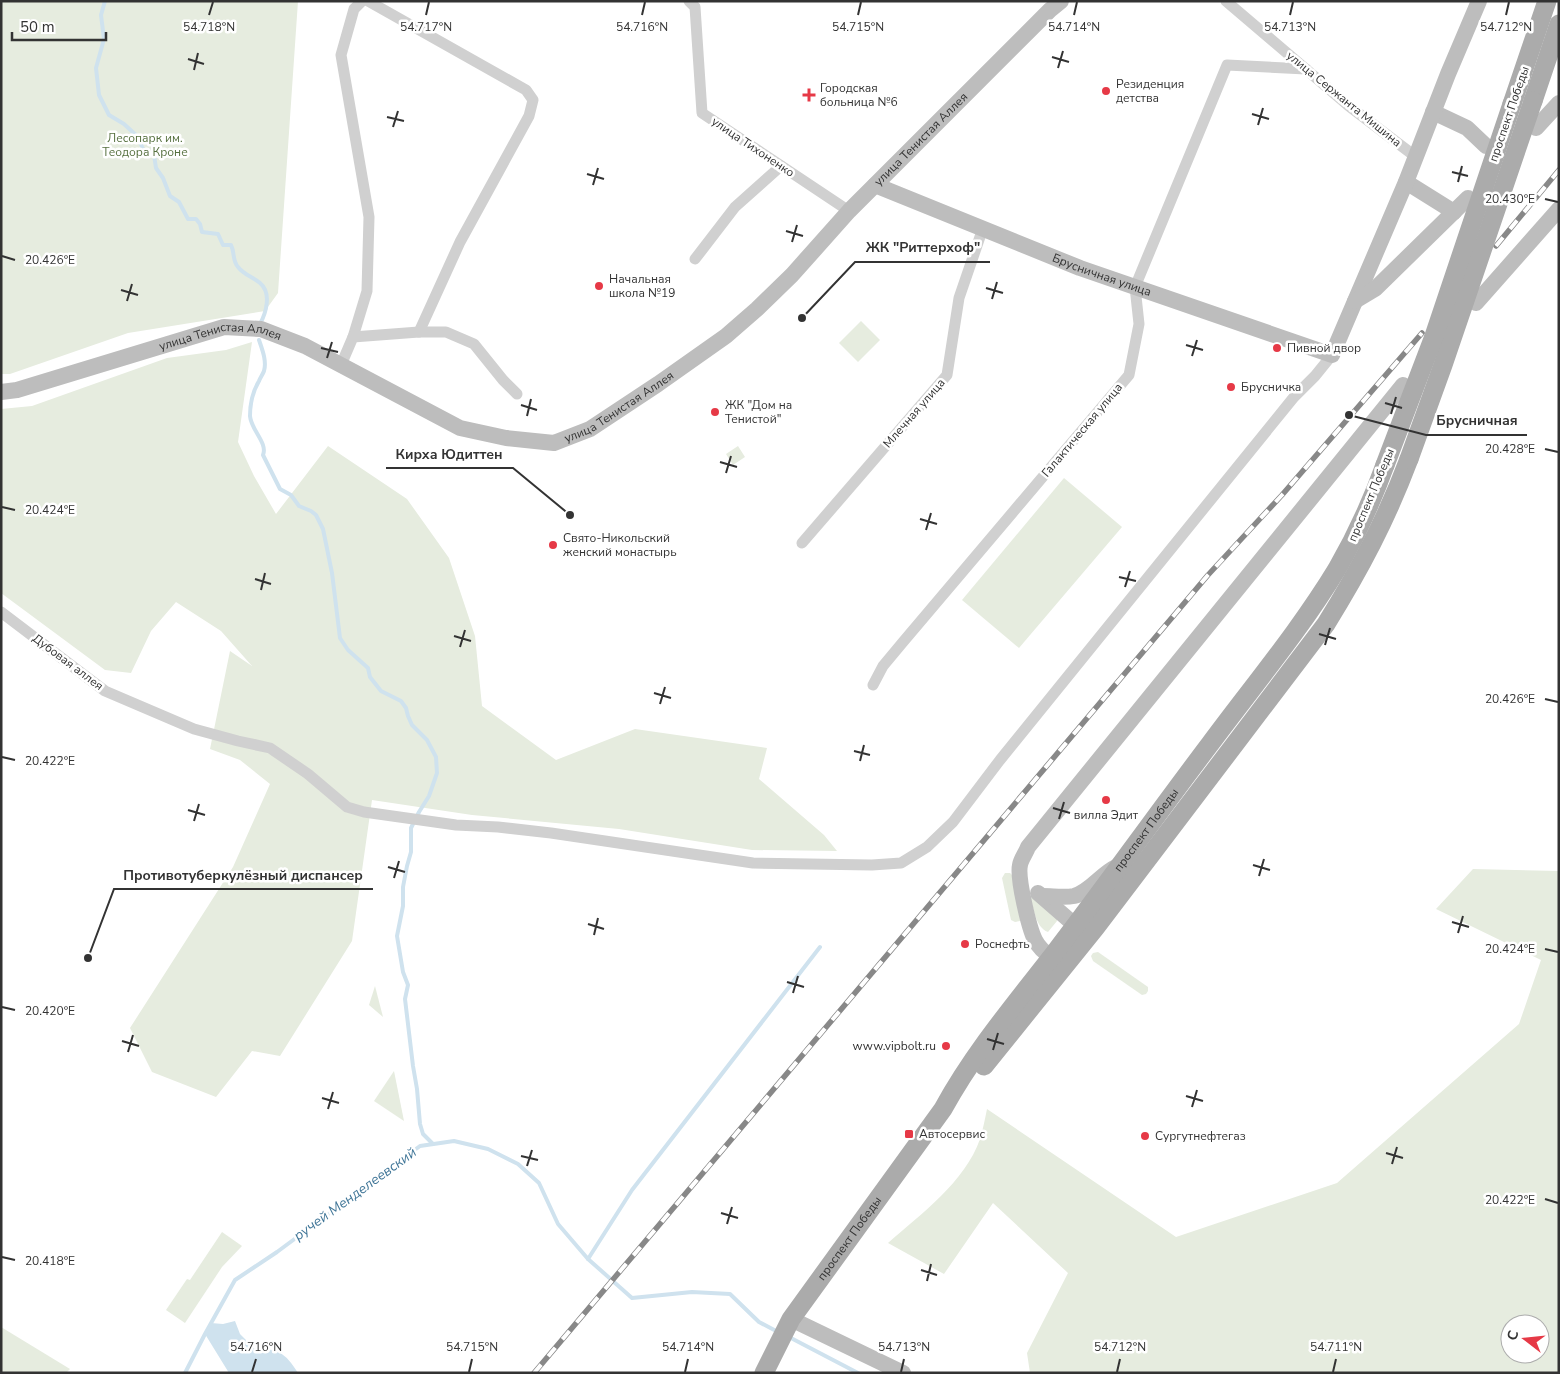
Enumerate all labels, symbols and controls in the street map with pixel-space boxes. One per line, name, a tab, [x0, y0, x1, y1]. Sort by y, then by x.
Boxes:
scale bar	[12, 10, 106, 42]
text: 50 m	[20, 17, 55, 37]
text: 54.718°N	[183, 19, 235, 35]
text: 54.717°N	[400, 19, 452, 35]
text: 54.716°N	[616, 19, 668, 35]
text: 54.715°N	[832, 19, 884, 35]
text: 54.714°N	[1048, 19, 1100, 35]
text: 54.713°N	[1264, 19, 1316, 35]
text: 54.712°N	[1480, 19, 1532, 35]
street label: улица Сержанта Мишина	[1283, 48, 1405, 150]
street label: проспект Победы	[1485, 64, 1533, 164]
place label: Резиденция детства	[1116, 76, 1184, 106]
place label: Городская больница №6	[820, 80, 898, 110]
marker: Резиденция детства	[1100, 85, 1112, 97]
marker: Городская больница №6	[802, 88, 816, 102]
street label: улица Тенистая Аллея	[871, 89, 971, 189]
street label: улица Тихоненко	[708, 113, 798, 181]
park label: Лесопарк им. Теодора Кроне	[102, 130, 188, 160]
text: 20.430°E	[1485, 191, 1535, 207]
callout: ЖК "Риттерхоф"	[855, 233, 990, 262]
text: ЖК "Риттерхоф"	[866, 238, 980, 257]
street label: Брусничная улица	[1050, 250, 1153, 300]
text: 20.426°E	[25, 252, 75, 268]
place label: Начальная школа №19	[609, 271, 675, 301]
marker: Начальная школа №19	[593, 280, 605, 292]
street label: улица Тенистая Аллея	[157, 319, 284, 354]
place label: Пивной двор	[1287, 340, 1361, 356]
marker: Пивной двор	[1271, 342, 1283, 354]
street label: улица Тенистая Аллея	[562, 367, 677, 446]
street label: Млечная улица	[879, 375, 949, 451]
place label: Брусничка	[1241, 379, 1301, 395]
street label: Галактическая улица	[1038, 380, 1126, 480]
marker: Брусничка	[1225, 381, 1237, 393]
place label: ЖК "Дом на Тенистой"	[725, 397, 792, 427]
marker: ЖК "Дом на Тенистой"	[709, 406, 721, 418]
callout: Брусничная	[1426, 406, 1527, 435]
text: Брусничная	[1436, 411, 1518, 430]
callout: Кирха Юдиттен	[386, 439, 513, 468]
text: 20.428°E	[1485, 441, 1535, 457]
text: Кирха Юдиттен	[396, 445, 503, 464]
street label: проспект Победы	[1344, 446, 1398, 544]
text: 20.424°E	[25, 502, 75, 518]
place label: Свято-Никольский женский монастырь	[563, 530, 677, 560]
marker: Свято-Никольский женский монастырь	[547, 539, 559, 551]
street label: Дубовая аллея	[29, 630, 107, 694]
text: 20.426°E	[1485, 691, 1535, 707]
text: 20.422°E	[25, 753, 75, 769]
street label: проспект Победы	[1110, 785, 1182, 875]
marker: вилла Эдит	[1100, 794, 1112, 806]
place label: вилла Эдит	[1074, 807, 1139, 823]
callout: Противотуберкулёзный диспансер	[114, 860, 373, 889]
text: Противотуберкулёзный диспансер	[123, 866, 363, 885]
place label: Роснефть	[975, 936, 1030, 952]
marker: Роснефть	[959, 938, 971, 950]
text: 20.424°E	[1485, 941, 1535, 957]
text: 20.420°E	[25, 1003, 75, 1019]
place label: www.vipbolt.ru	[853, 1038, 936, 1054]
marker: www.vipbolt.ru	[940, 1040, 952, 1052]
place label: Автосервис	[919, 1126, 985, 1142]
marker: Автосервис	[903, 1128, 915, 1140]
place label: Сургутнефтегаз	[1155, 1128, 1246, 1144]
marker: Сургутнефтегаз	[1139, 1130, 1151, 1142]
water label: ручей Менделеевский	[290, 1143, 420, 1245]
text: 20.422°E	[1485, 1192, 1535, 1208]
street label: проспект Победы	[814, 1193, 885, 1283]
text: 20.418°E	[25, 1253, 75, 1269]
north arrow	[1500, 1314, 1550, 1364]
text: С	[1503, 1328, 1524, 1343]
text: 54.716°N	[230, 1339, 282, 1355]
text: 54.715°N	[446, 1339, 498, 1355]
text: 54.714°N	[662, 1339, 714, 1355]
text: 54.713°N	[878, 1339, 930, 1355]
text: 54.712°N	[1094, 1339, 1146, 1355]
text: 54.711°N	[1310, 1339, 1362, 1355]

